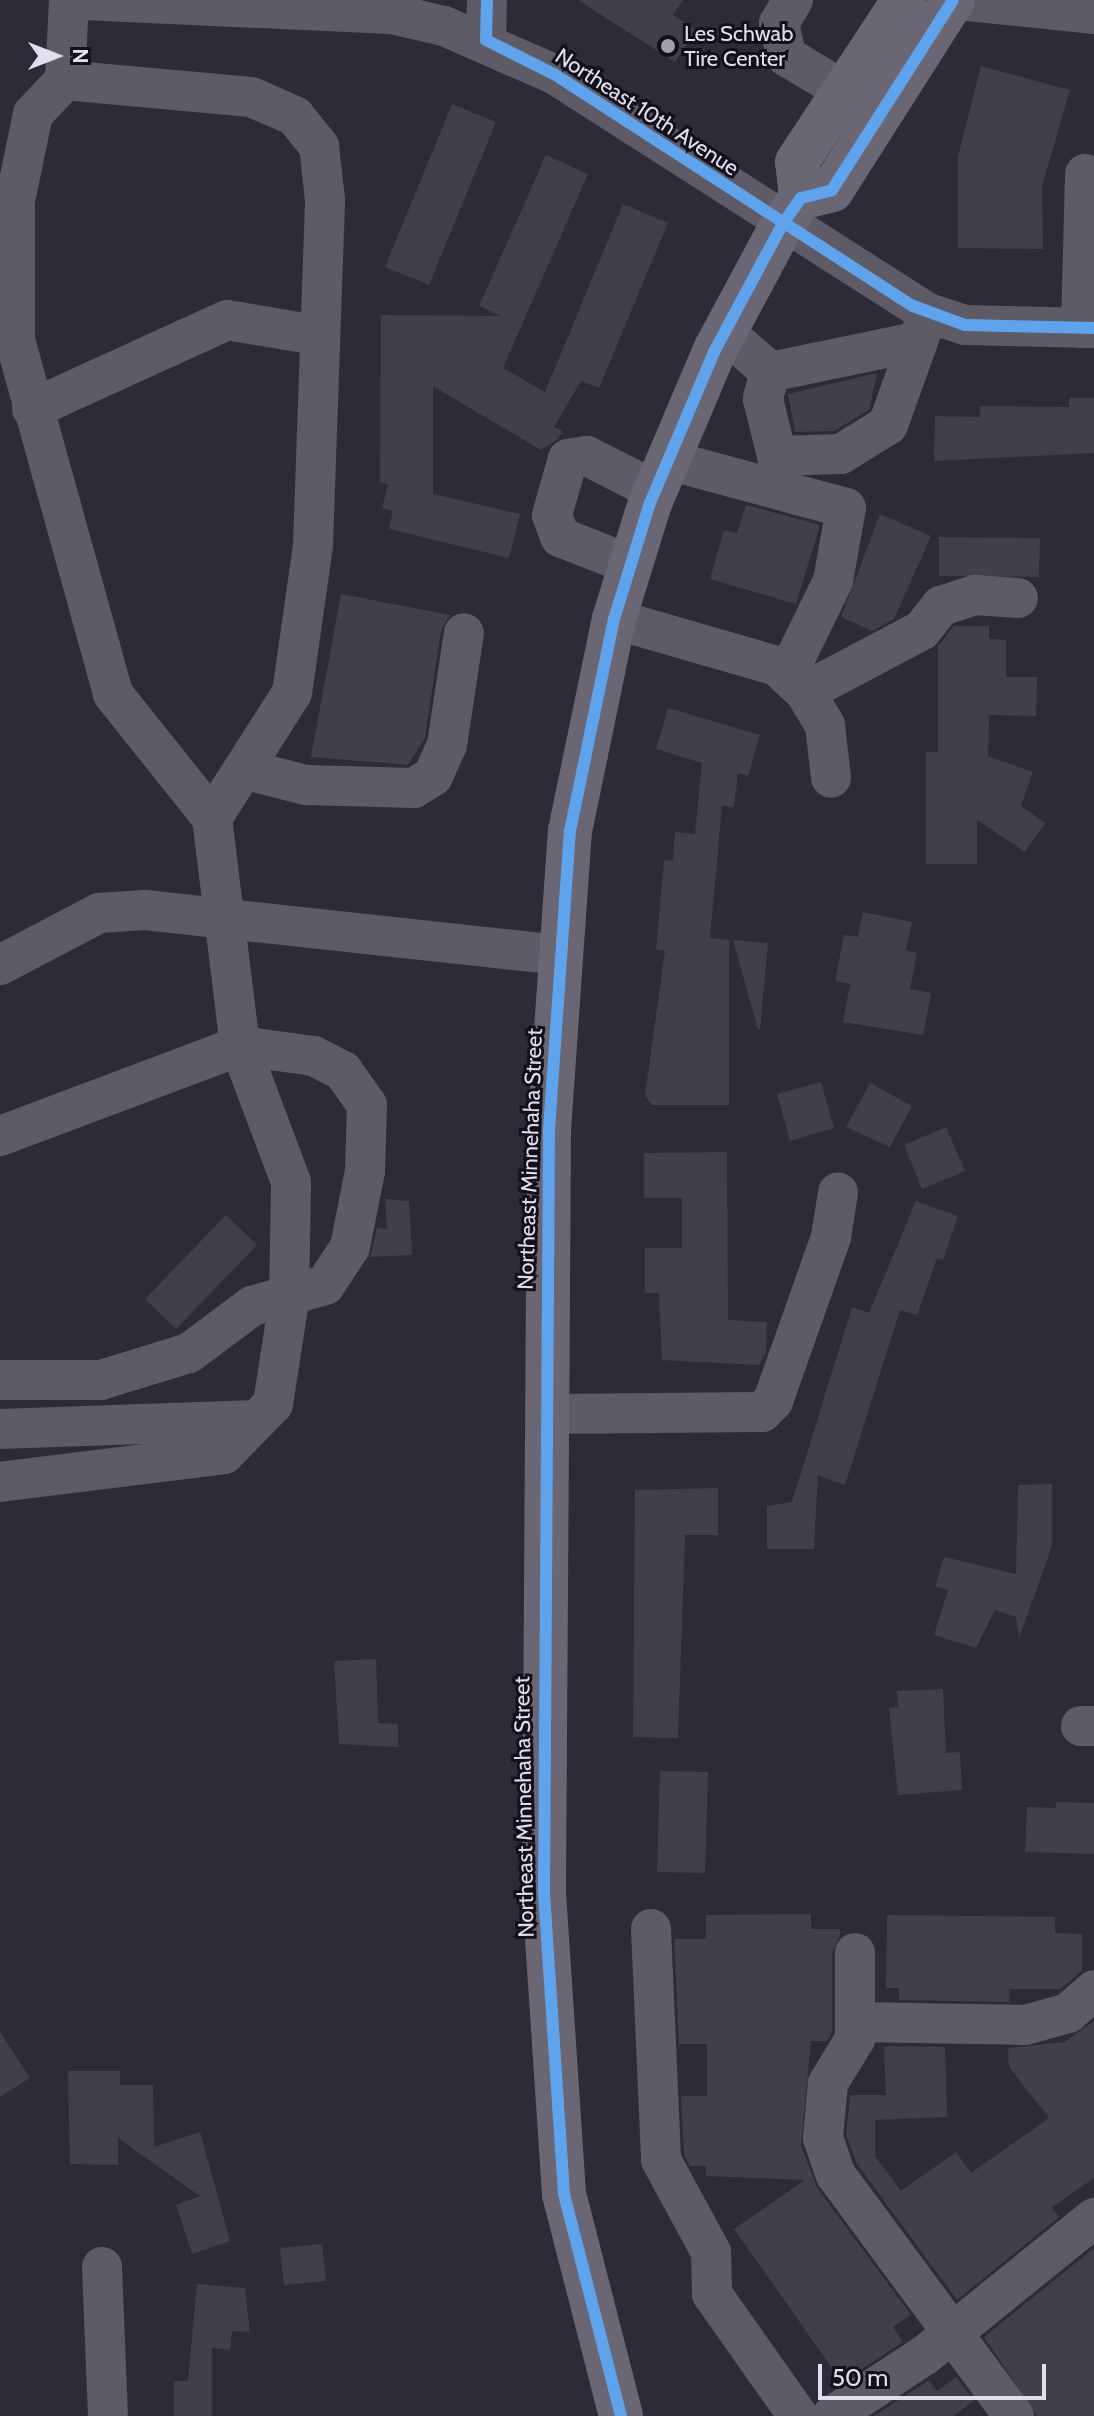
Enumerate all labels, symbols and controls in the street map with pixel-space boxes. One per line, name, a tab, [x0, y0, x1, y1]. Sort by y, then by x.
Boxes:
north arrow	[16, 16, 96, 96]
place label: Les Schwab Tire Center	[684, 20, 793, 72]
marker: Les Schwab Tire Center	[659, 37, 677, 55]
street label: Northeast 10th Avenue	[550, 43, 744, 181]
text: N	[67, 48, 94, 64]
street label: Northeast Minnehaha Street	[512, 1028, 548, 1290]
street label: Northeast Minnehaha Street	[509, 1676, 539, 1938]
scale bar	[822, 2348, 1050, 2398]
text: 50 m	[832, 2363, 888, 2392]

